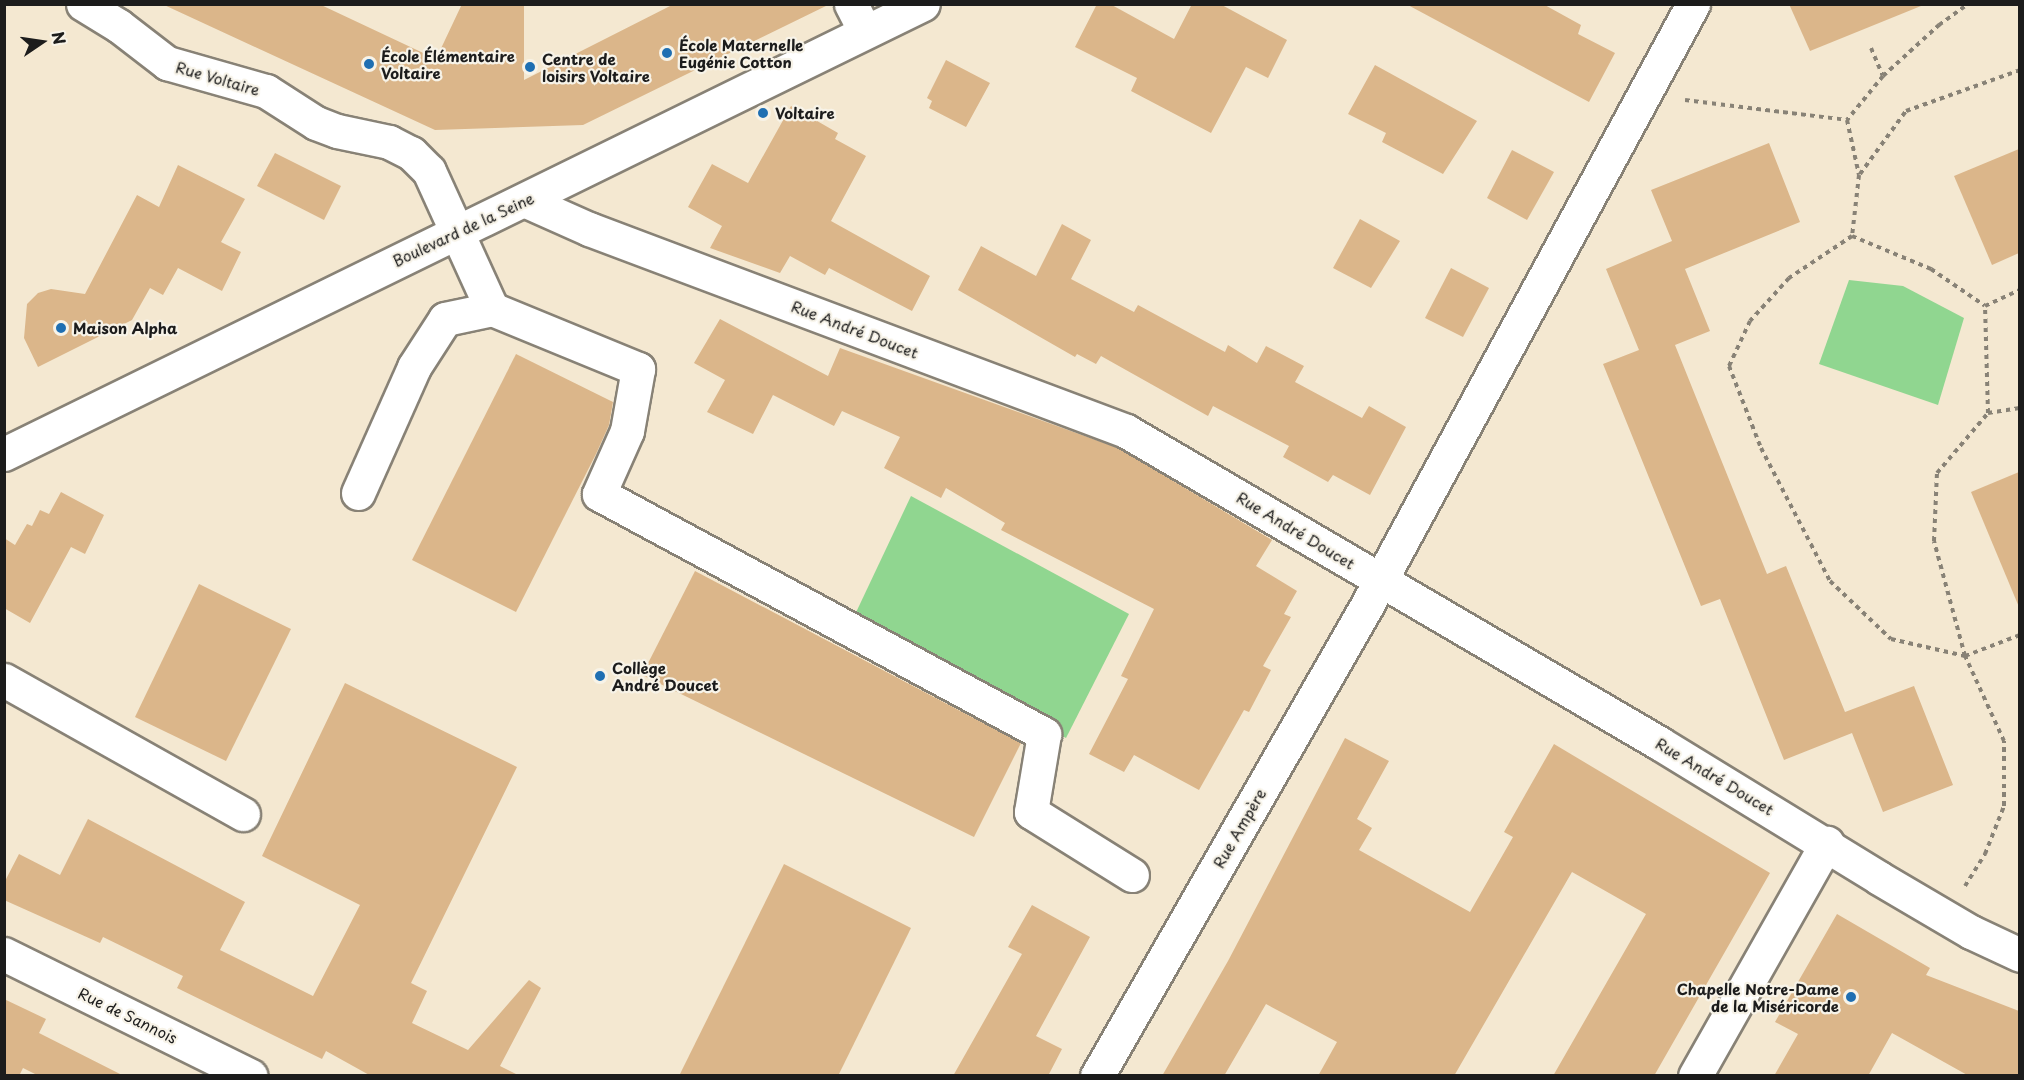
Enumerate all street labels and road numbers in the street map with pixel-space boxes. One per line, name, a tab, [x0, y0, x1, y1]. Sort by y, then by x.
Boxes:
street label: Rue Voltaire	[174, 57, 262, 99]
street label: Boulevard de la Seine	[389, 188, 537, 270]
street label: Rue André Doucet	[789, 297, 921, 361]
street label: Rue André Doucet	[1234, 488, 1358, 572]
street label: Rue André Doucet	[1653, 734, 1777, 818]
street label: Rue Ampère	[1209, 785, 1269, 871]
street label: Rue de Sannois	[74, 983, 182, 1047]

